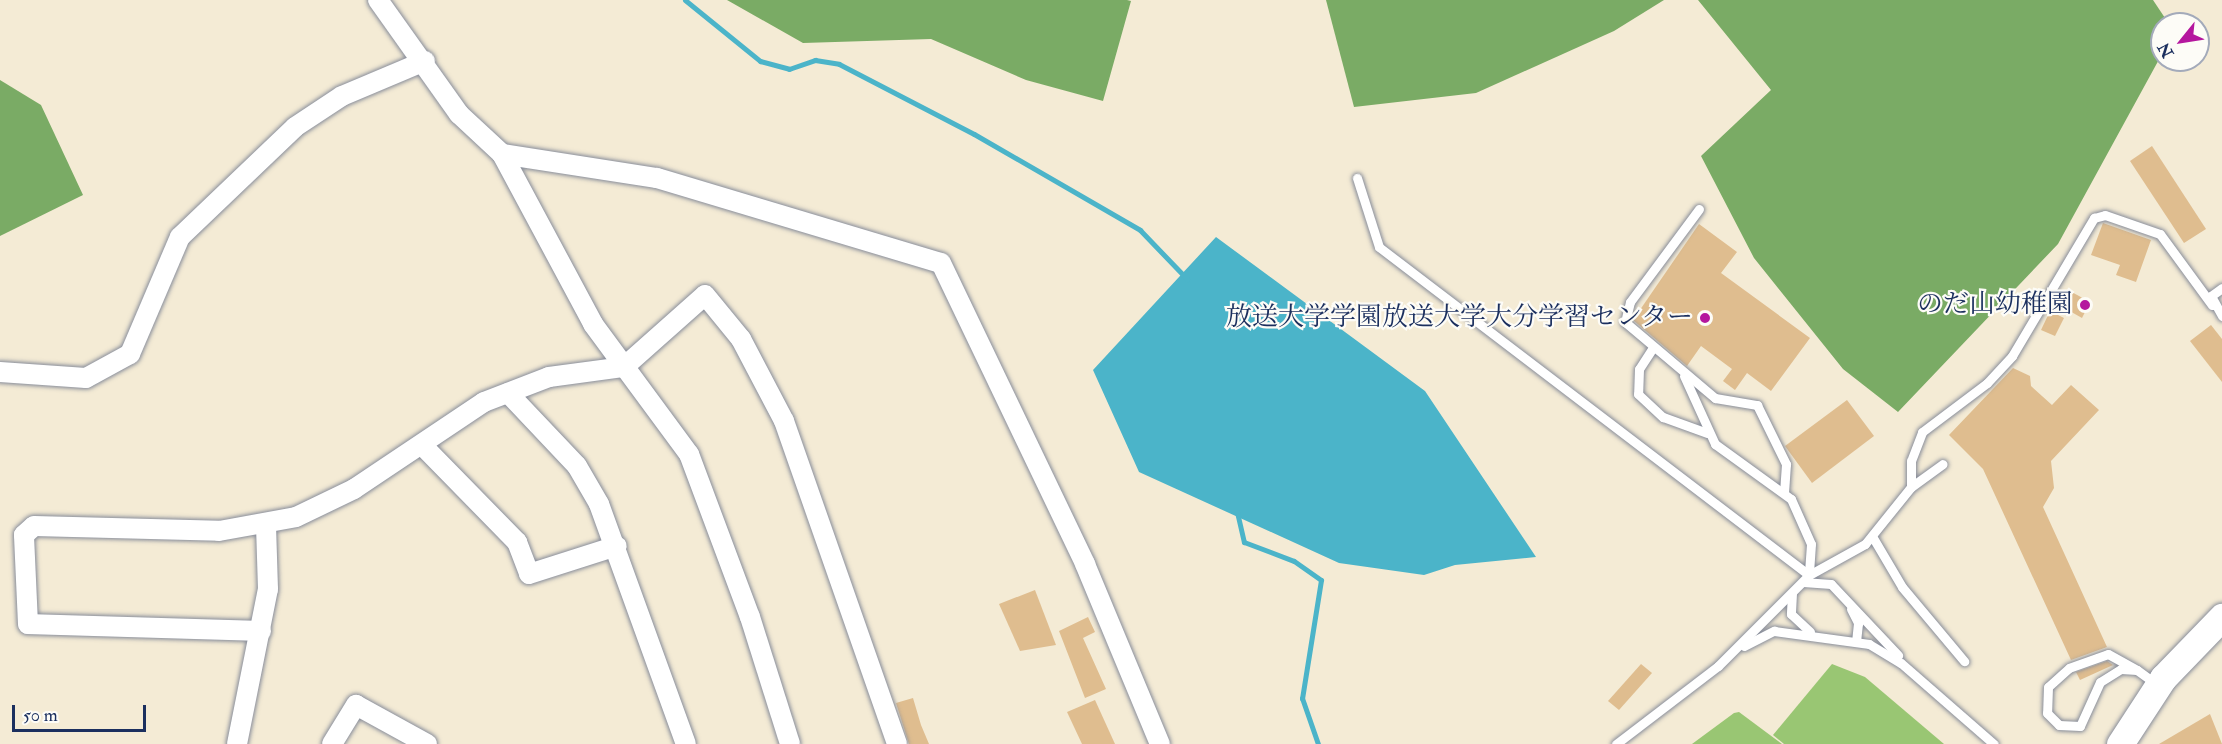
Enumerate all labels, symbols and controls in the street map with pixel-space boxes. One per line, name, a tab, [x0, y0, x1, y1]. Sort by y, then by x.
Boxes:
north arrow	[2150, 12, 2210, 72]
text: N	[2154, 39, 2178, 61]
place label: のだ山幼稚園	[1917, 289, 2073, 321]
marker: のだ山幼稚園	[2078, 298, 2092, 312]
place label: 放送大学学園放送大学大分学習センター	[1225, 302, 1693, 334]
marker: 放送大学学園放送大学大分学習センター	[1698, 311, 1712, 325]
scale bar	[15, 693, 148, 731]
text: 50 m	[23, 704, 58, 727]

